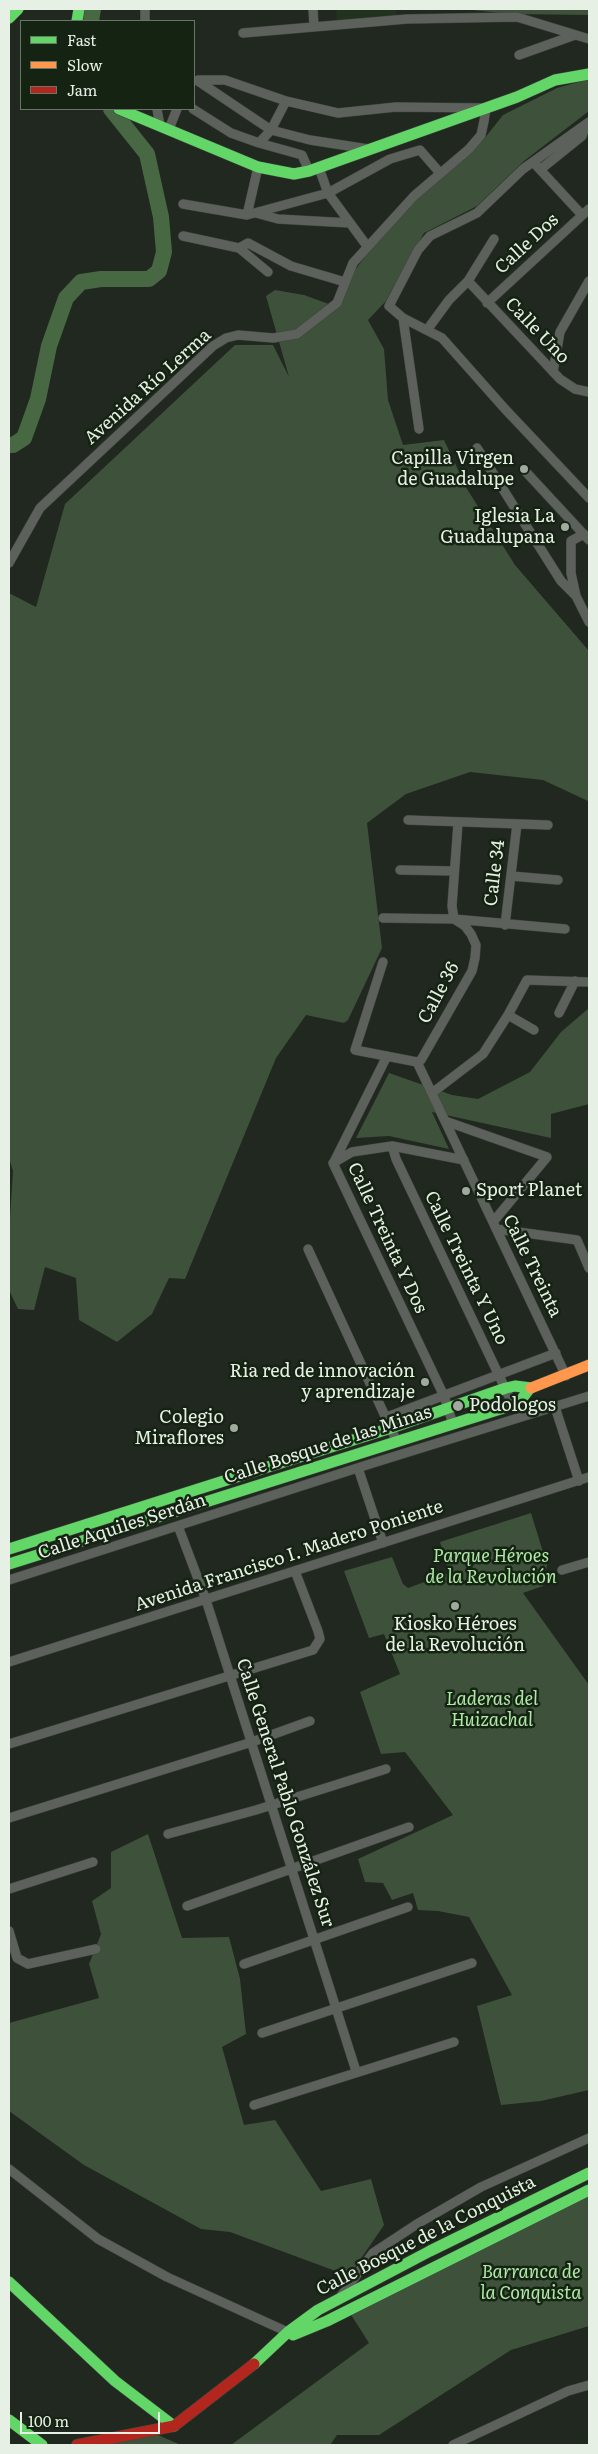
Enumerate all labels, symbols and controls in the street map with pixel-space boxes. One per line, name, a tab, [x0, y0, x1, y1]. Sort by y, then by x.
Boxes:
legend	[20, 20, 195, 110]
text: Fast	[67, 28, 96, 51]
text: Slow	[67, 53, 102, 76]
text: Jam	[67, 78, 97, 101]
street label: Calle Dos	[491, 209, 563, 279]
street label: Calle Uno	[500, 293, 574, 369]
street label: Avenida Río Lerma	[80, 325, 216, 449]
place label: Capilla Virgen de Guadalupe	[391, 448, 514, 490]
marker: Capilla Virgen de Guadalupe	[518, 463, 530, 475]
place label: Iglesia La Guadalupana	[440, 506, 555, 548]
marker: Iglesia La Guadalupana	[559, 521, 571, 533]
street label: Calle 34	[480, 839, 510, 907]
street label: Calle 36	[414, 959, 464, 1027]
street label: Calle Treinta Y Dos	[343, 1159, 431, 1317]
place label: Sport Planet	[476, 1180, 582, 1202]
marker: Sport Planet	[460, 1185, 472, 1197]
street label: Calle Treinta Y Uno	[419, 1188, 513, 1348]
street label: Calle Treinta	[498, 1211, 566, 1321]
place label: Ria red de innovación y aprendizaje	[230, 1361, 415, 1404]
marker: Ria red de innovación y aprendizaje	[419, 1376, 431, 1388]
place label: Podologos	[469, 1395, 556, 1417]
marker: Podologos	[451, 1399, 465, 1413]
street label: Calle Bosque de las Minas	[222, 1401, 434, 1489]
place label: Colegio Miraflores	[134, 1407, 224, 1450]
marker: Colegio Miraflores	[228, 1422, 240, 1434]
street label: Calle Aquiles Serdán	[35, 1490, 209, 1564]
street label: Avenida Francisco I. Madero Poniente	[132, 1496, 446, 1616]
park label: Parque Héroes de la Revolución	[425, 1546, 557, 1588]
marker: Kiosko Héroes de la Revolución	[449, 1600, 461, 1612]
place label: Kiosko Héroes de la Revolución	[385, 1614, 525, 1656]
street label: Calle General Pablo González Sur	[231, 1656, 339, 1930]
park label: Laderas del Huizachal	[446, 1689, 538, 1732]
street label: Calle Bosque de la Conquista	[313, 2171, 539, 2301]
park label: Barranca de la Conquista	[481, 2262, 581, 2304]
scale bar	[22, 2402, 162, 2434]
text: 100 m	[28, 2409, 69, 2432]

